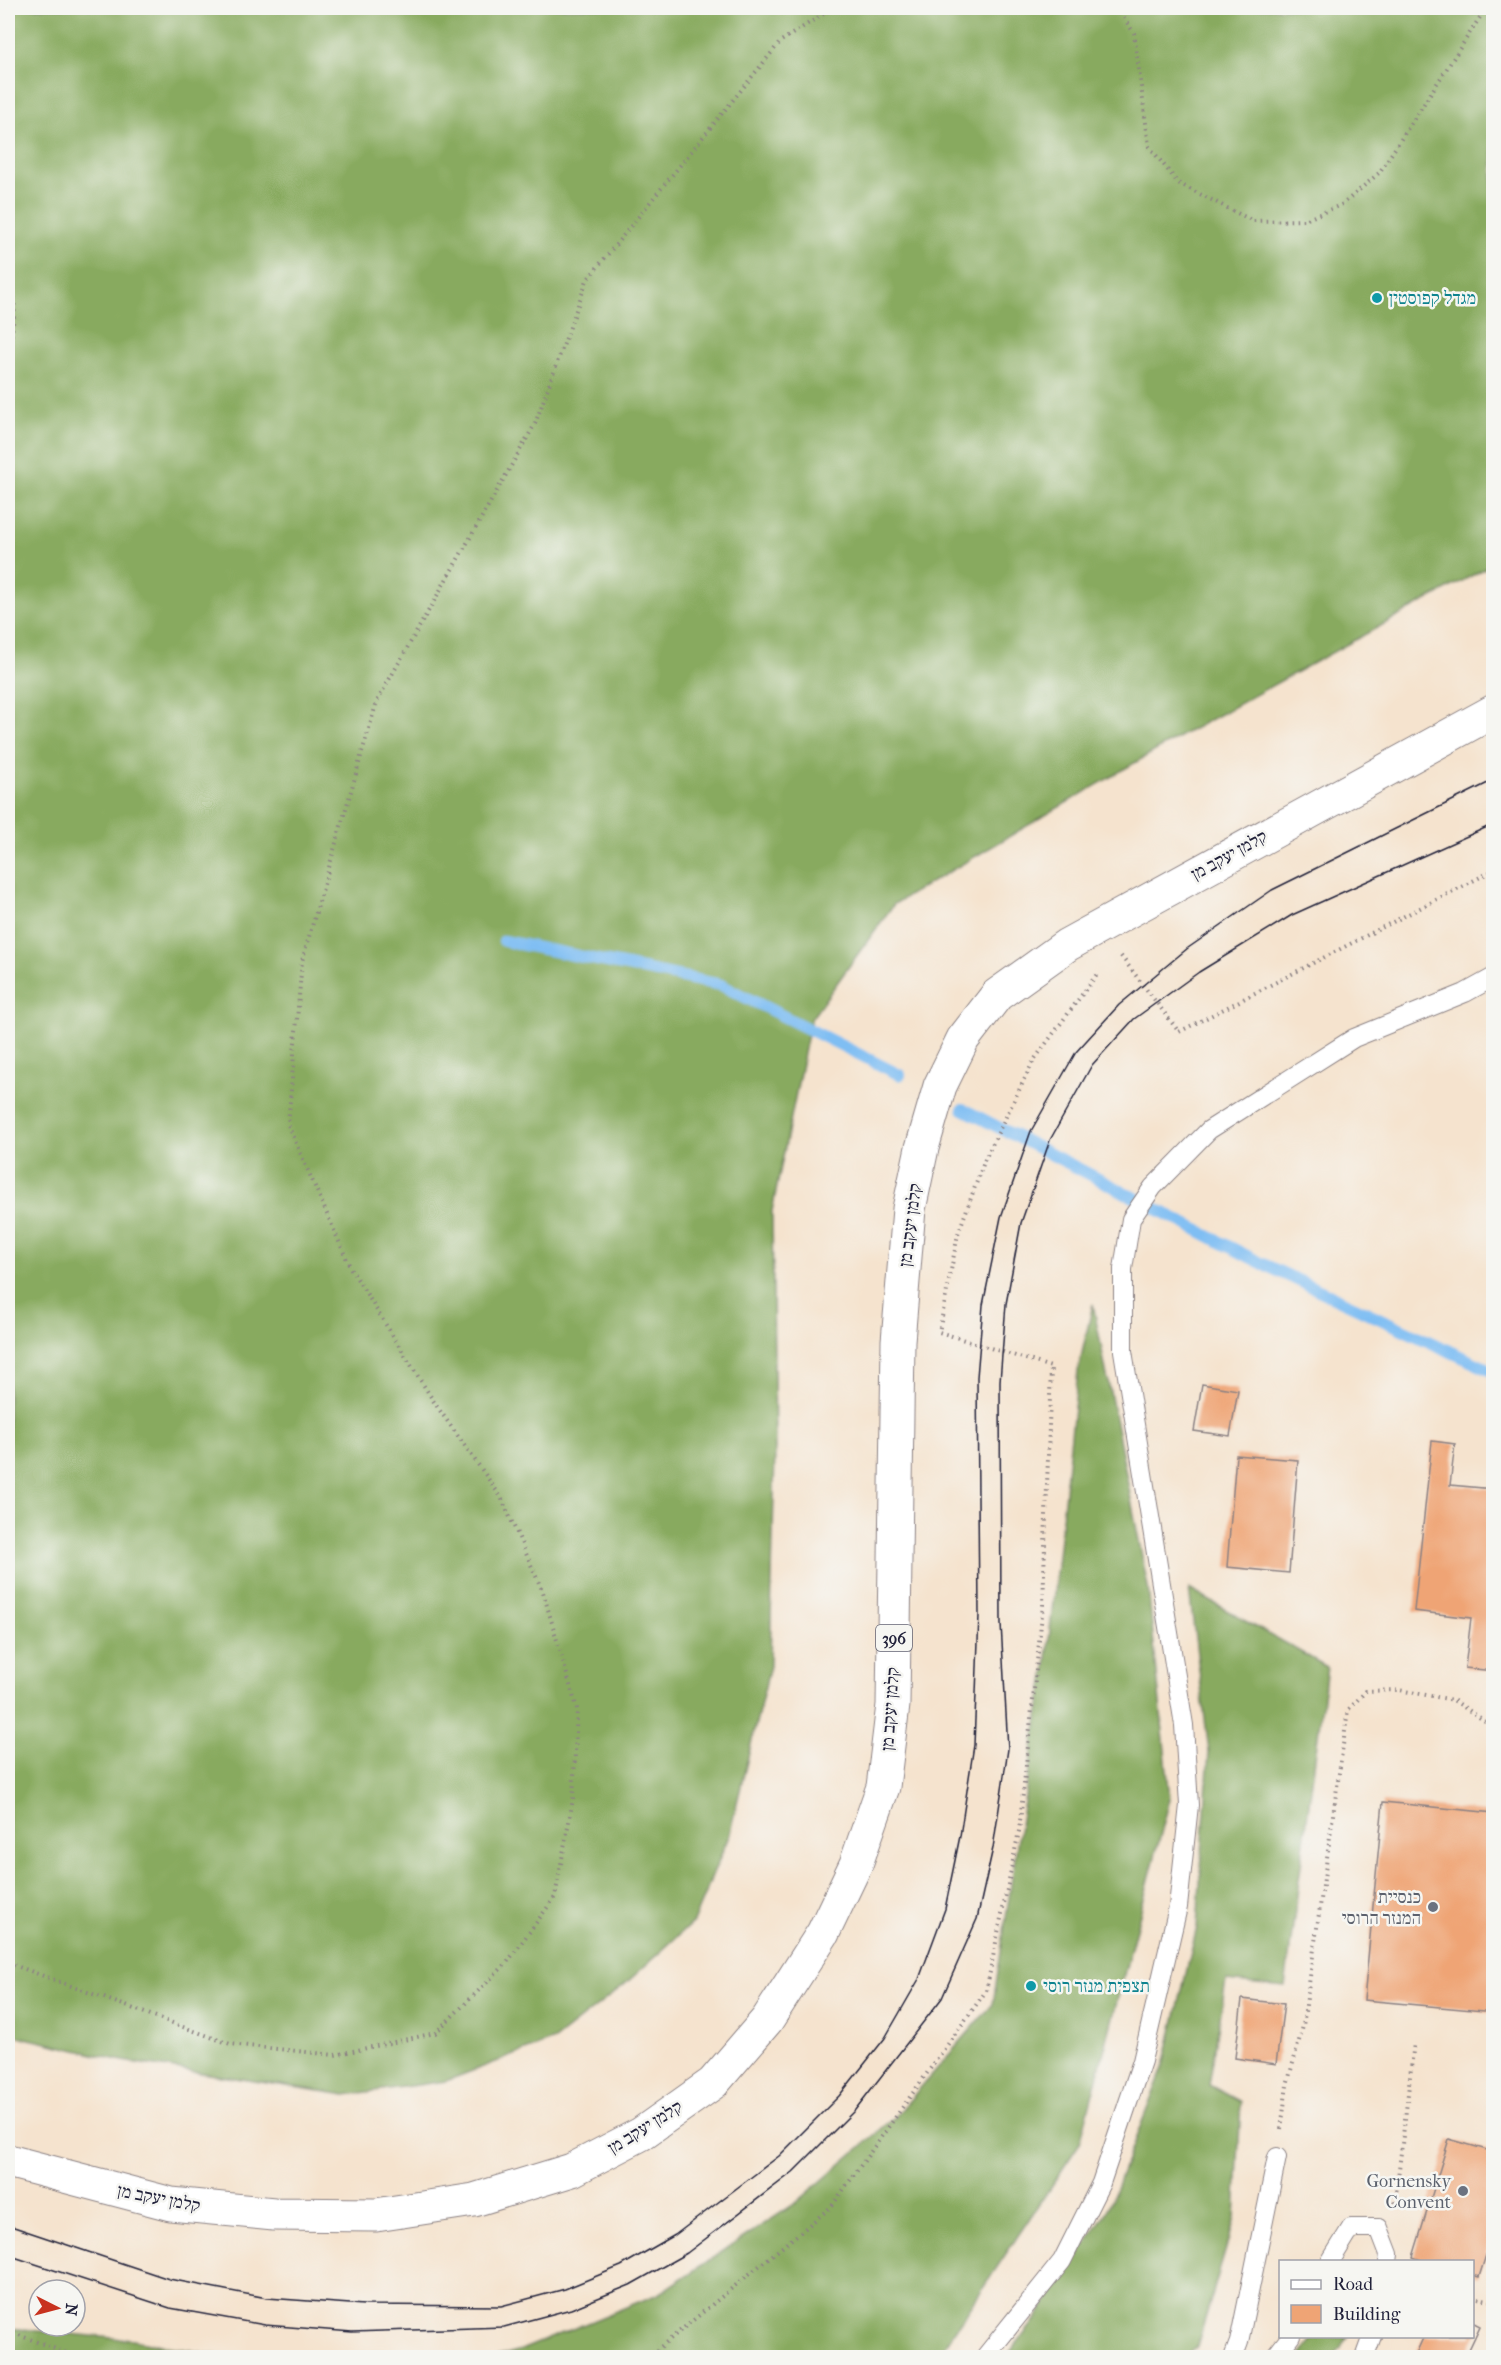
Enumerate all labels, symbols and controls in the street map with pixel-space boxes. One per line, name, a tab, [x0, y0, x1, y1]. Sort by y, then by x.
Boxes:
place label: מגדל קפוסטין	[1389, 288, 1476, 309]
marker: מגדל קפוסטין	[1370, 291, 1384, 305]
street label: קלמן יעקב מן	[1187, 826, 1271, 885]
street label: קלמן יעקב מן	[895, 1182, 926, 1268]
road number: 396	[876, 1625, 912, 1651]
street label: קלמן יעקב מן	[877, 1666, 904, 1752]
place label: כנסיית המנזר הרוסי	[1342, 1887, 1421, 1929]
marker: כנסיית המנזר הרוסי	[1426, 1900, 1440, 1914]
place label: תצפית מנזר רוסי	[1043, 1976, 1150, 1997]
marker: תצפית מנזר רוסי	[1024, 1979, 1038, 1993]
street label: קלמן יעקב מן	[604, 2096, 686, 2159]
place label: Gornensky Convent	[1366, 2171, 1452, 2213]
street label: קלמן יעקב מן	[116, 2180, 202, 2217]
marker: Gornensky Convent	[1456, 2184, 1470, 2198]
legend	[1279, 2260, 1474, 2338]
text: Road	[1333, 2274, 1373, 2295]
north arrow	[27, 2278, 87, 2338]
text: N	[61, 2302, 82, 2317]
text: Building	[1333, 2304, 1401, 2325]

